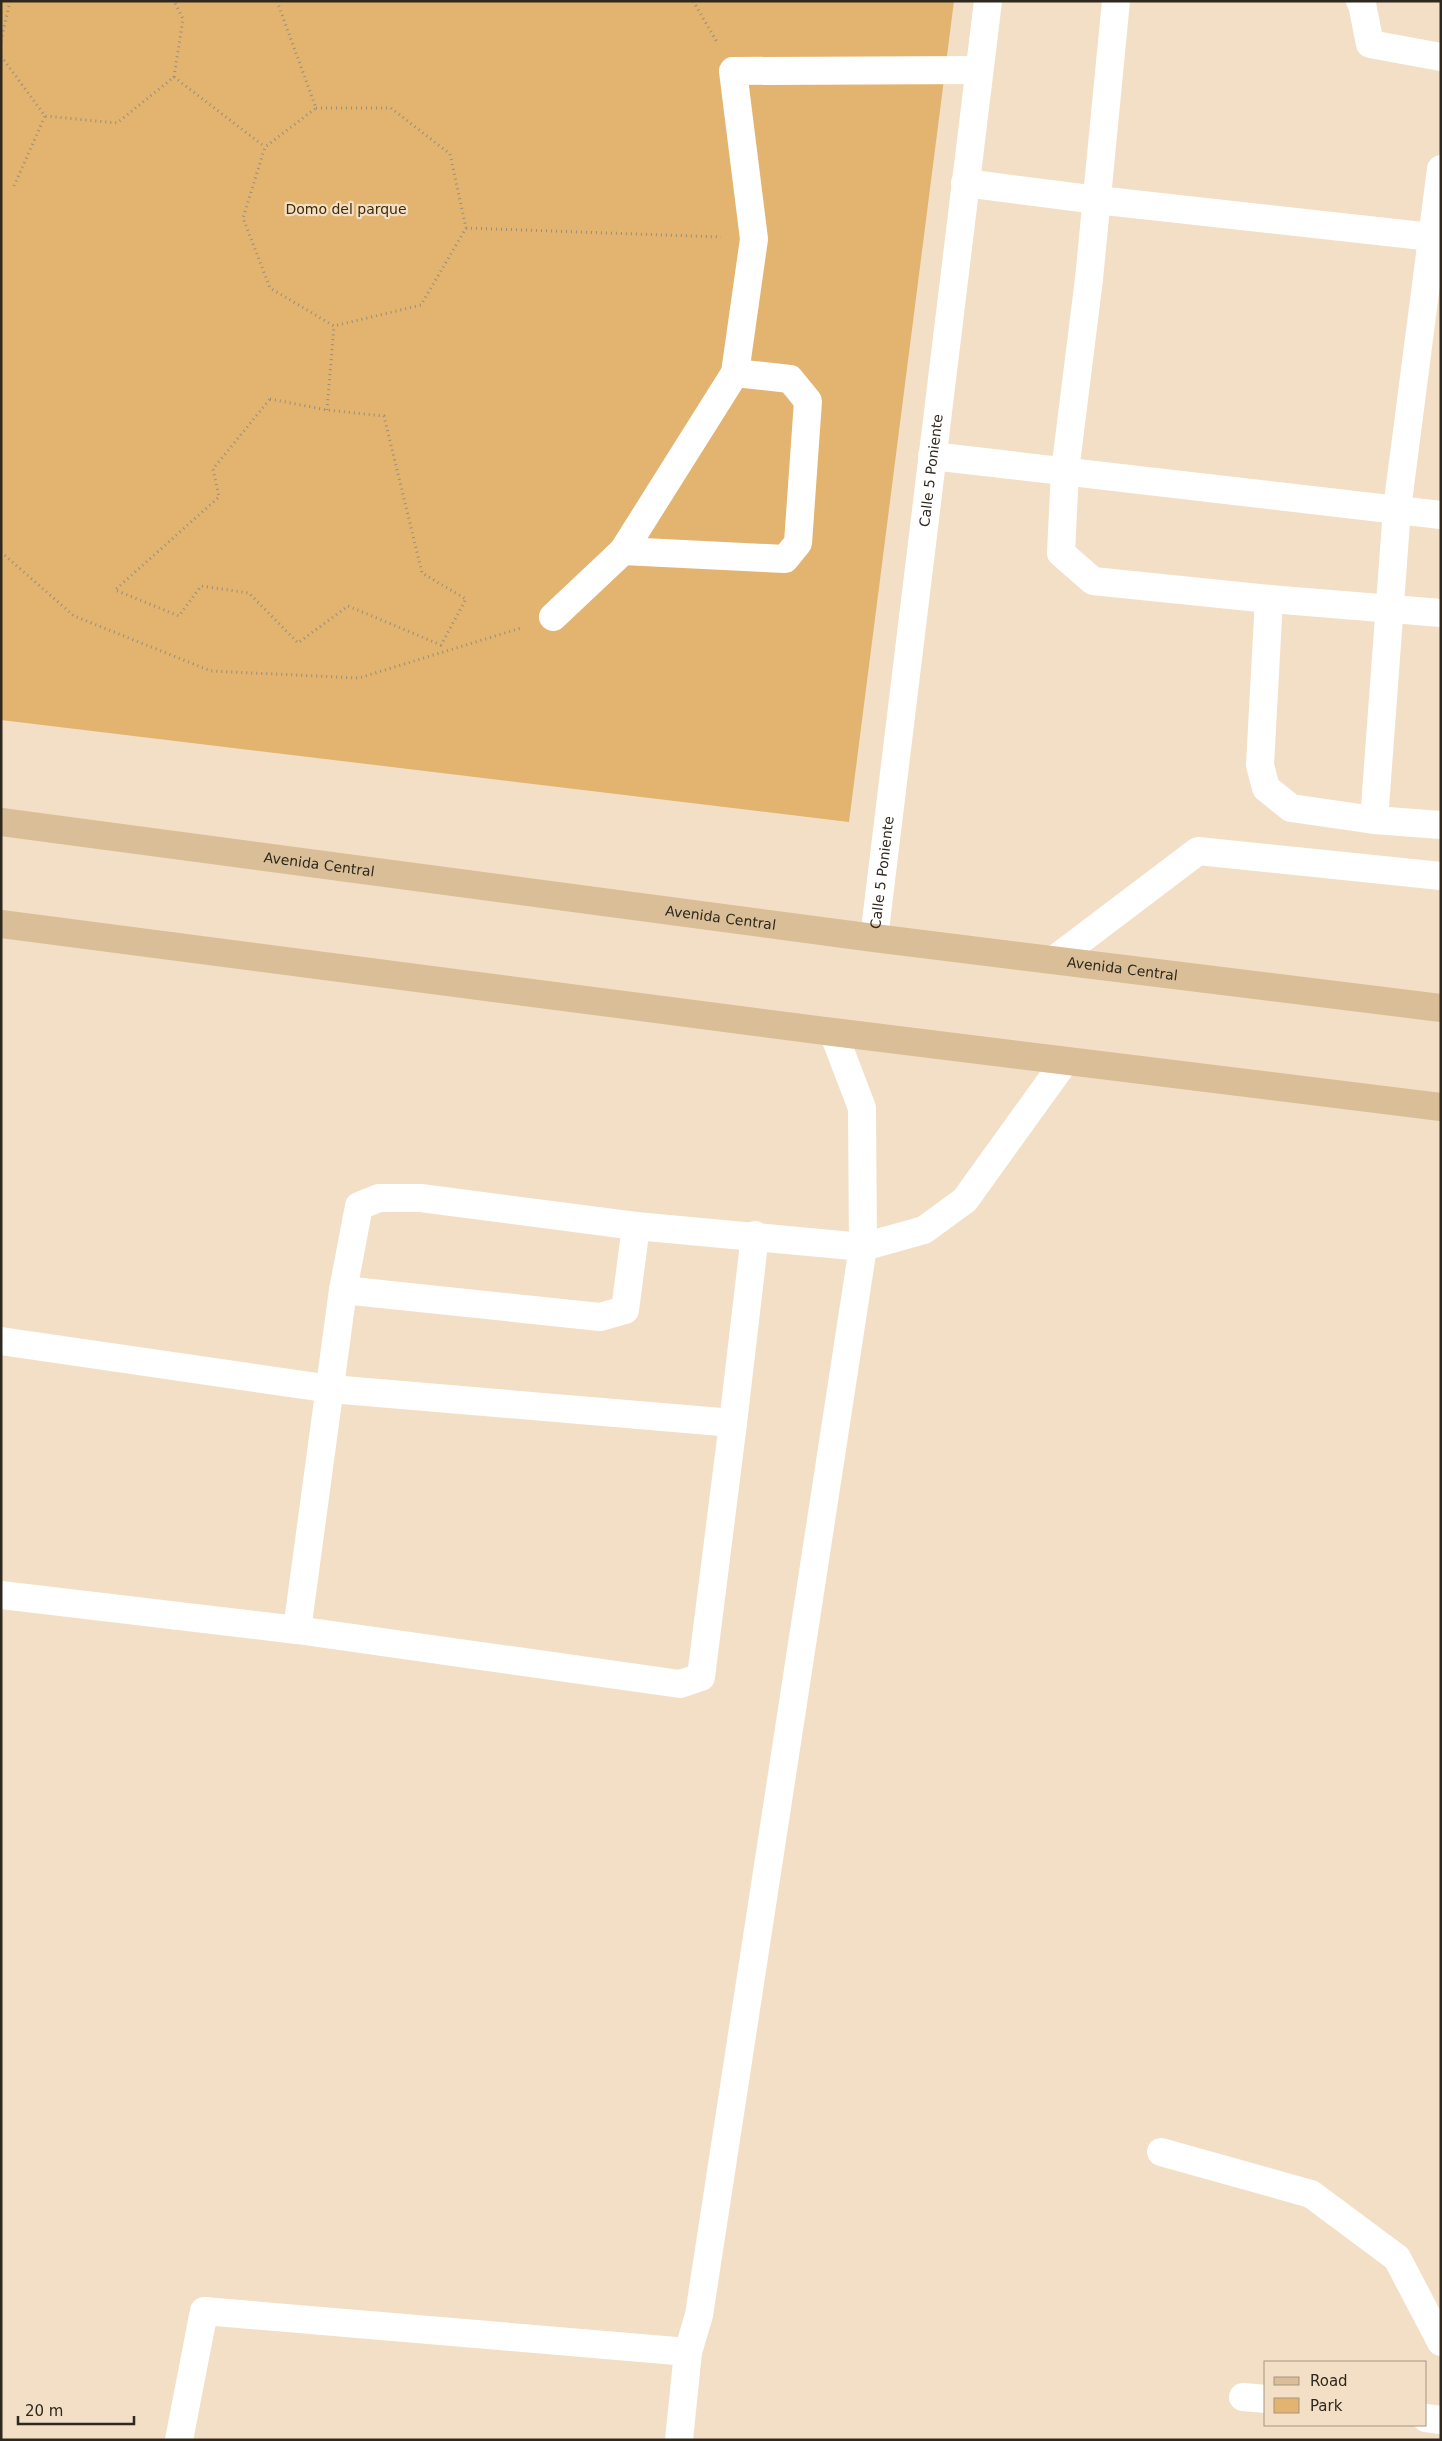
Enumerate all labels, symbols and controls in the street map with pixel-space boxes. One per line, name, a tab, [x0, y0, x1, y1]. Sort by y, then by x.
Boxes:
park label: Domo del parque	[285, 201, 407, 217]
street label: Calle 5 Poniente	[916, 413, 946, 528]
street label: Calle 5 Poniente	[867, 815, 897, 930]
street label: Avenida Central	[263, 849, 375, 880]
street label: Avenida Central	[664, 902, 777, 933]
street label: Avenida Central	[1066, 954, 1179, 983]
legend	[1264, 2361, 1427, 2426]
text: Road	[1310, 2372, 1348, 2390]
scale bar	[18, 2394, 134, 2426]
text: Park	[1310, 2397, 1343, 2415]
text: 20 m	[25, 2402, 63, 2420]

